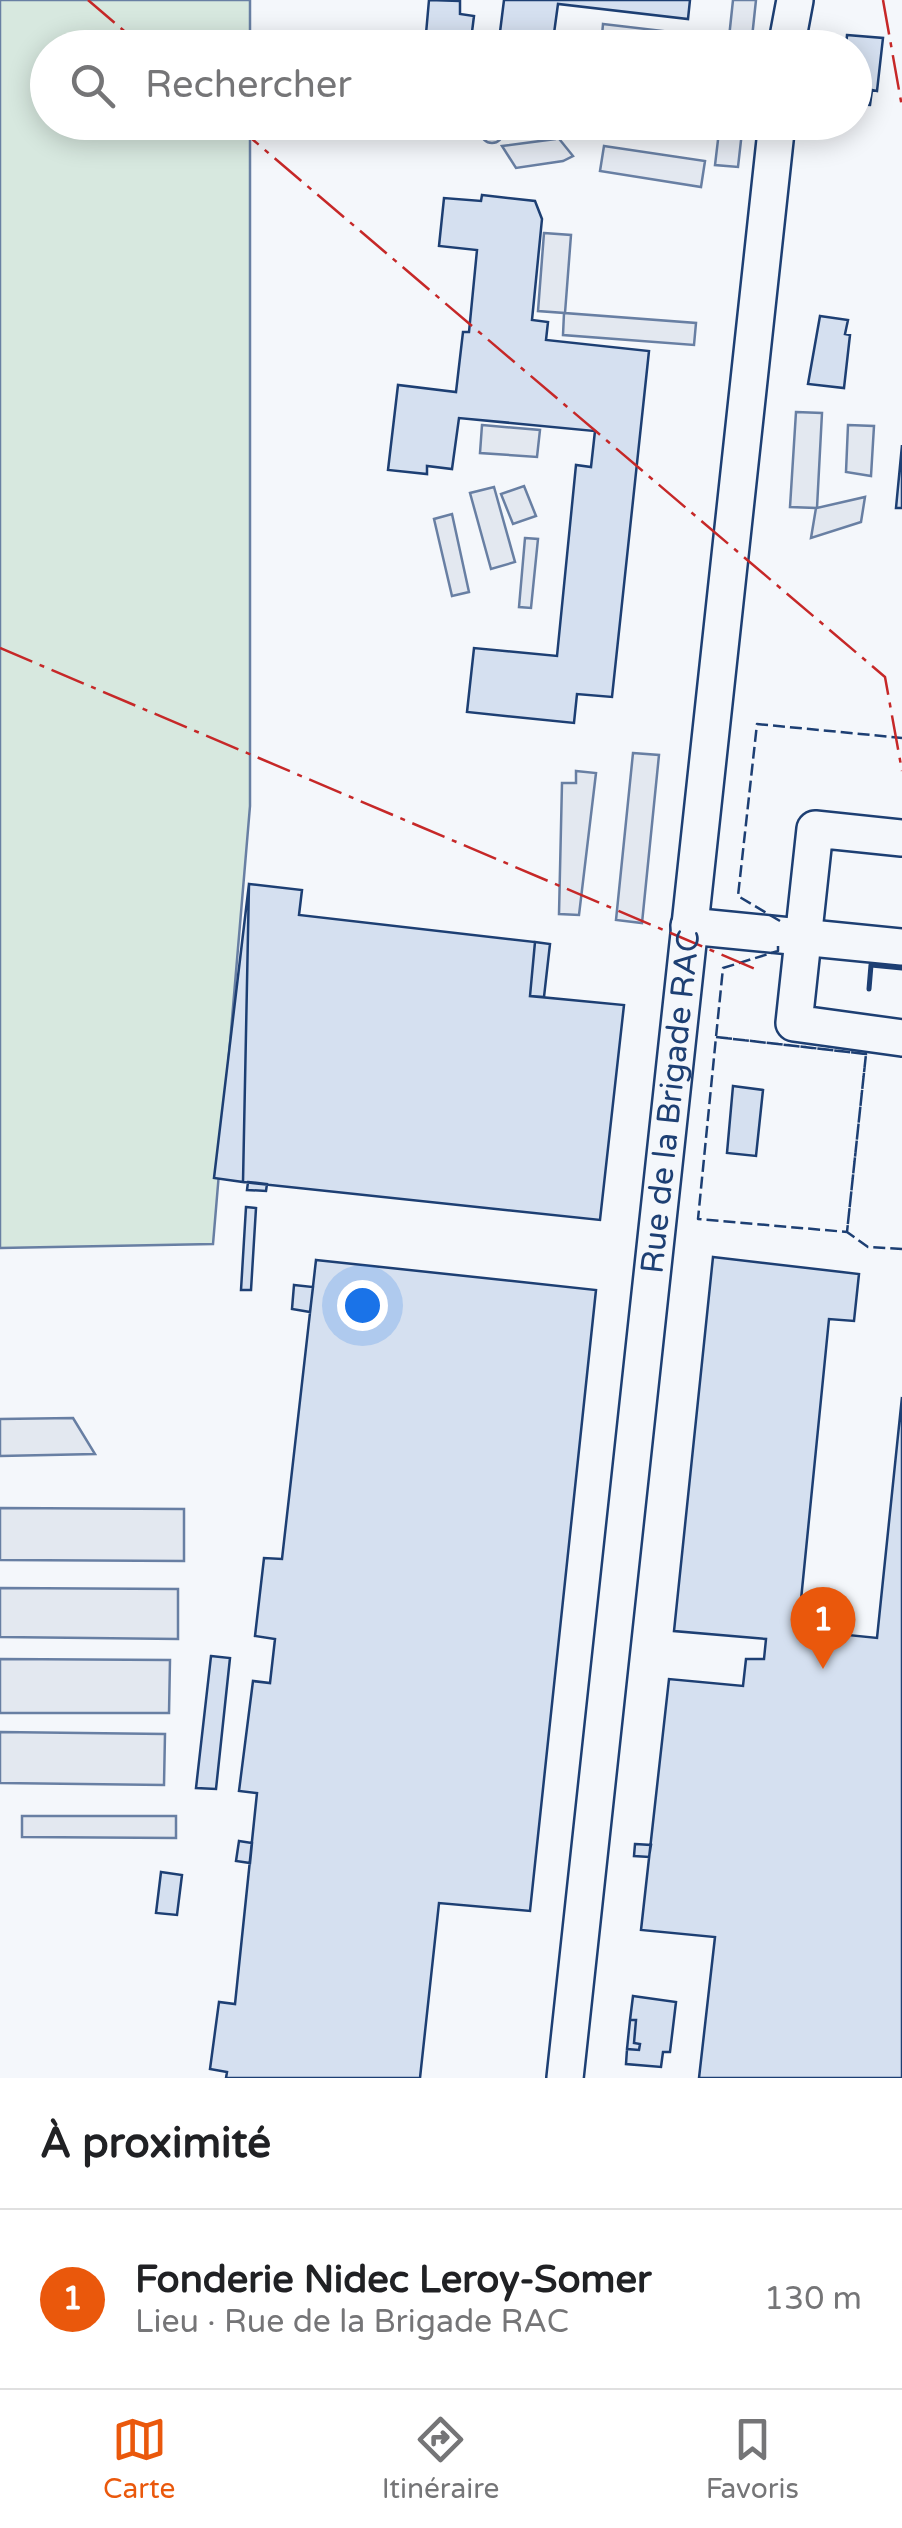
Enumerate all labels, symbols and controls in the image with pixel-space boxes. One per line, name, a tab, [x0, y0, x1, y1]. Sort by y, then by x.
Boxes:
search box	[30, 30, 872, 140]
icon: search	[65, 58, 120, 113]
text: Rechercher	[145, 62, 352, 108]
street label: Rue de la Brigade RAC	[633, 928, 708, 1275]
your location	[337, 1280, 388, 1331]
pin: 1	[790, 1586, 856, 1669]
text: À proximité	[40, 2118, 271, 2169]
text: Fonderie Nidec Leroy-Somer	[135, 2257, 652, 2303]
text: 1	[62, 2280, 83, 2318]
text: 130 m	[764, 2280, 862, 2318]
text: Lieu · Rue de la Brigade RAC	[135, 2303, 569, 2341]
tab: Carte	[103, 2412, 175, 2506]
tab: Itinéraire	[382, 2412, 499, 2506]
tab: Favoris	[706, 2412, 799, 2506]

